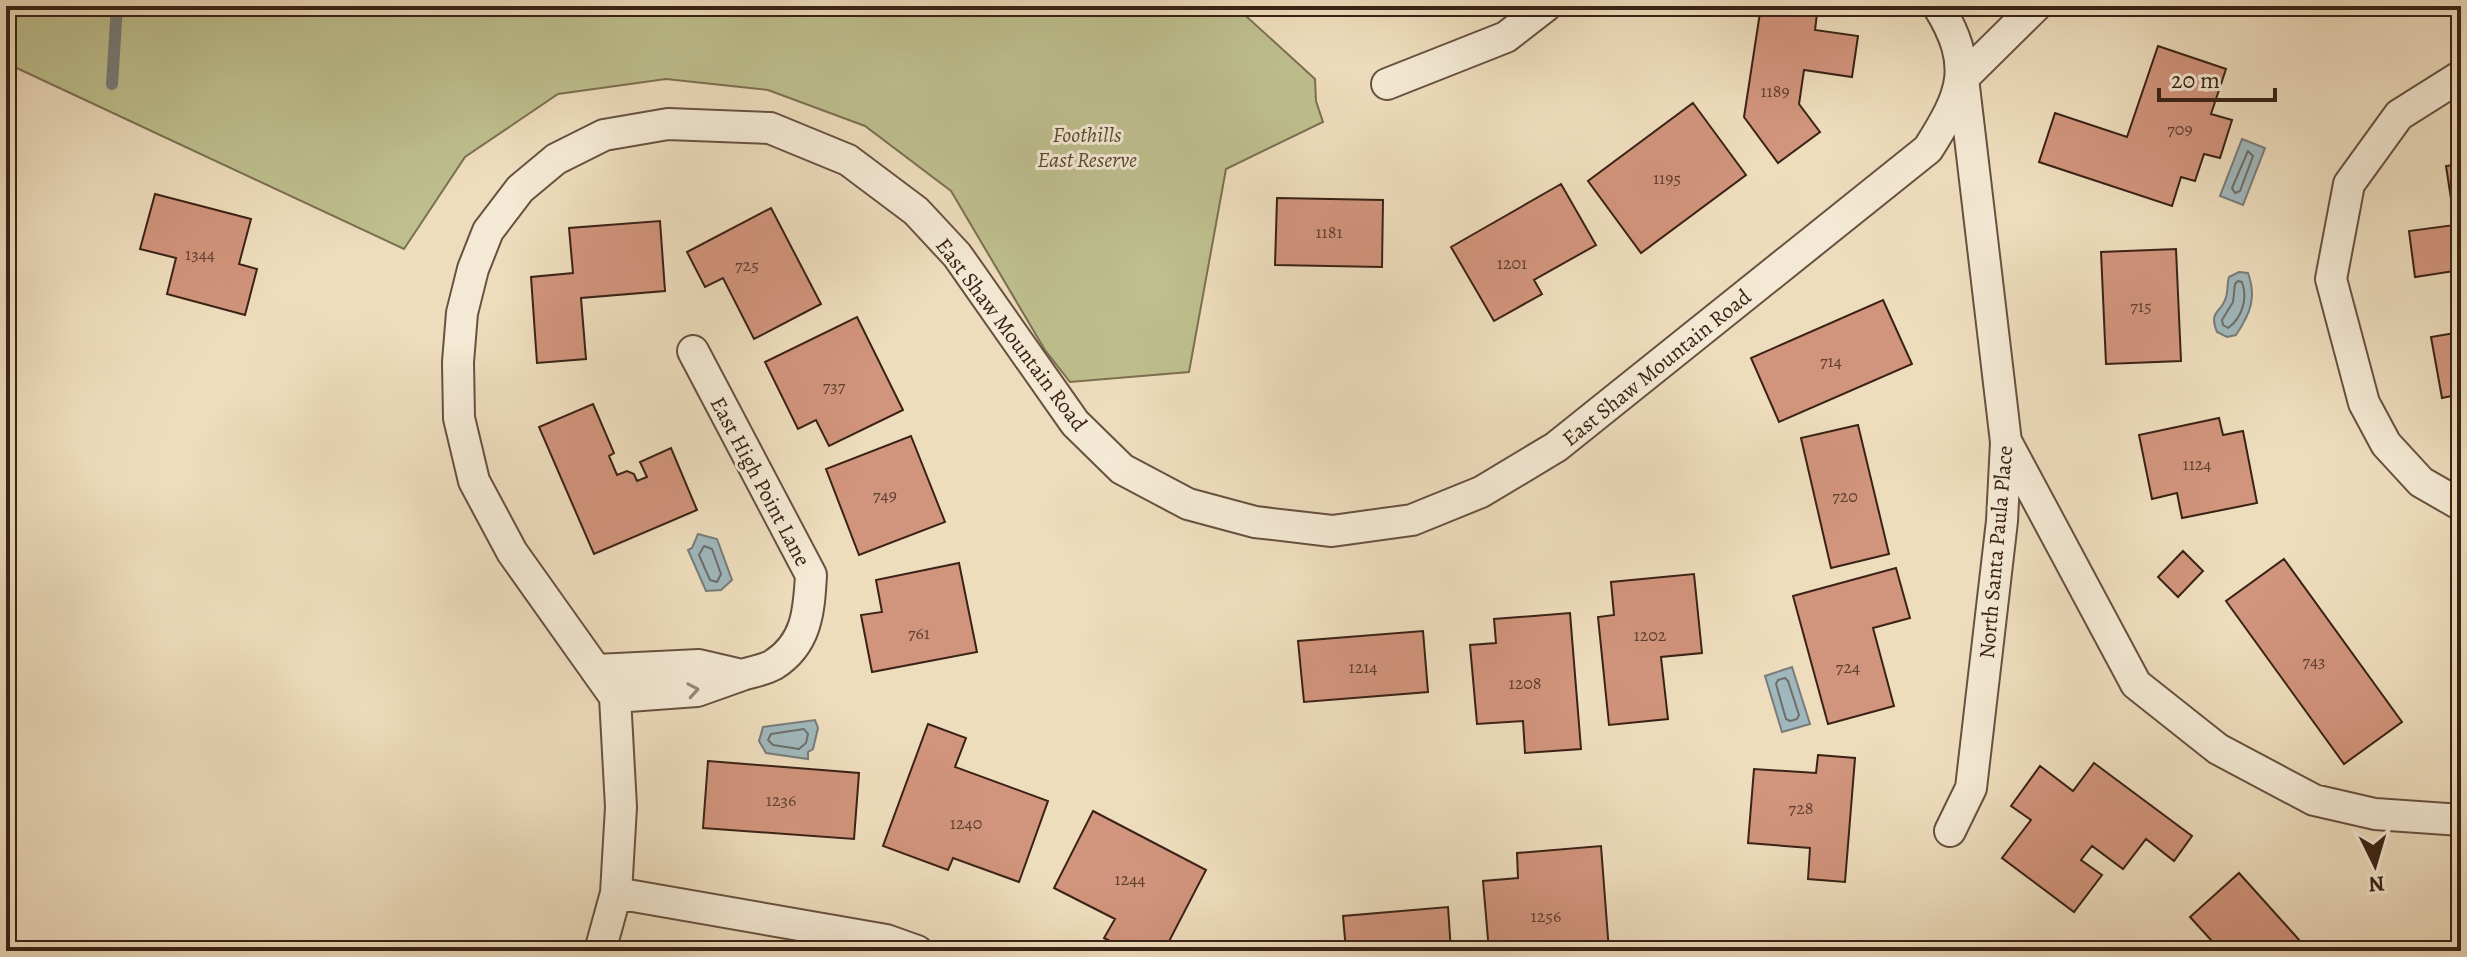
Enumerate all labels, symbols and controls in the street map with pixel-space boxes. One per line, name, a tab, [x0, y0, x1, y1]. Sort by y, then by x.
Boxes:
scale bar	[2159, 52, 2275, 102]
text: 20 m	[2171, 64, 2220, 96]
house number: 1189	[1760, 79, 1790, 103]
house number: 709	[2167, 117, 2193, 141]
park label: Foothills East Reserve	[1037, 120, 1137, 175]
house number: 1195	[1653, 166, 1681, 190]
house number: 1181	[1315, 220, 1343, 244]
street label: East Shaw Mountain Road	[928, 232, 1094, 438]
house number: 1344	[185, 242, 215, 266]
house number: 1201	[1497, 251, 1527, 275]
house number: 725	[735, 253, 759, 277]
street label: East Shaw Mountain Road	[1556, 282, 1758, 453]
house number: 715	[2130, 294, 2152, 318]
house number: 714	[1820, 349, 1842, 373]
house number: 737	[823, 374, 846, 398]
street label: East High Point Lane	[703, 391, 818, 572]
street label: North Santa Paula Place	[1972, 444, 2020, 660]
house number: 1124	[2182, 452, 2212, 476]
house number: 749	[873, 483, 897, 507]
house number: 720	[1832, 484, 1858, 508]
house number: 761	[908, 621, 930, 645]
house number: 1202	[1634, 623, 1667, 647]
house number: 743	[2302, 649, 2326, 673]
house number: 1214	[1348, 655, 1378, 679]
house number: 724	[1836, 655, 1860, 679]
house number: 1208	[1508, 671, 1542, 695]
one-way arrow	[686, 682, 700, 699]
house number: 1236	[766, 788, 796, 812]
house number: 728	[1789, 796, 1813, 820]
house number: 1240	[950, 811, 982, 835]
north arrow	[2335, 825, 2415, 905]
house number: 1244	[1114, 867, 1146, 891]
text: N	[2367, 868, 2386, 900]
house number: 1256	[1531, 904, 1561, 928]

